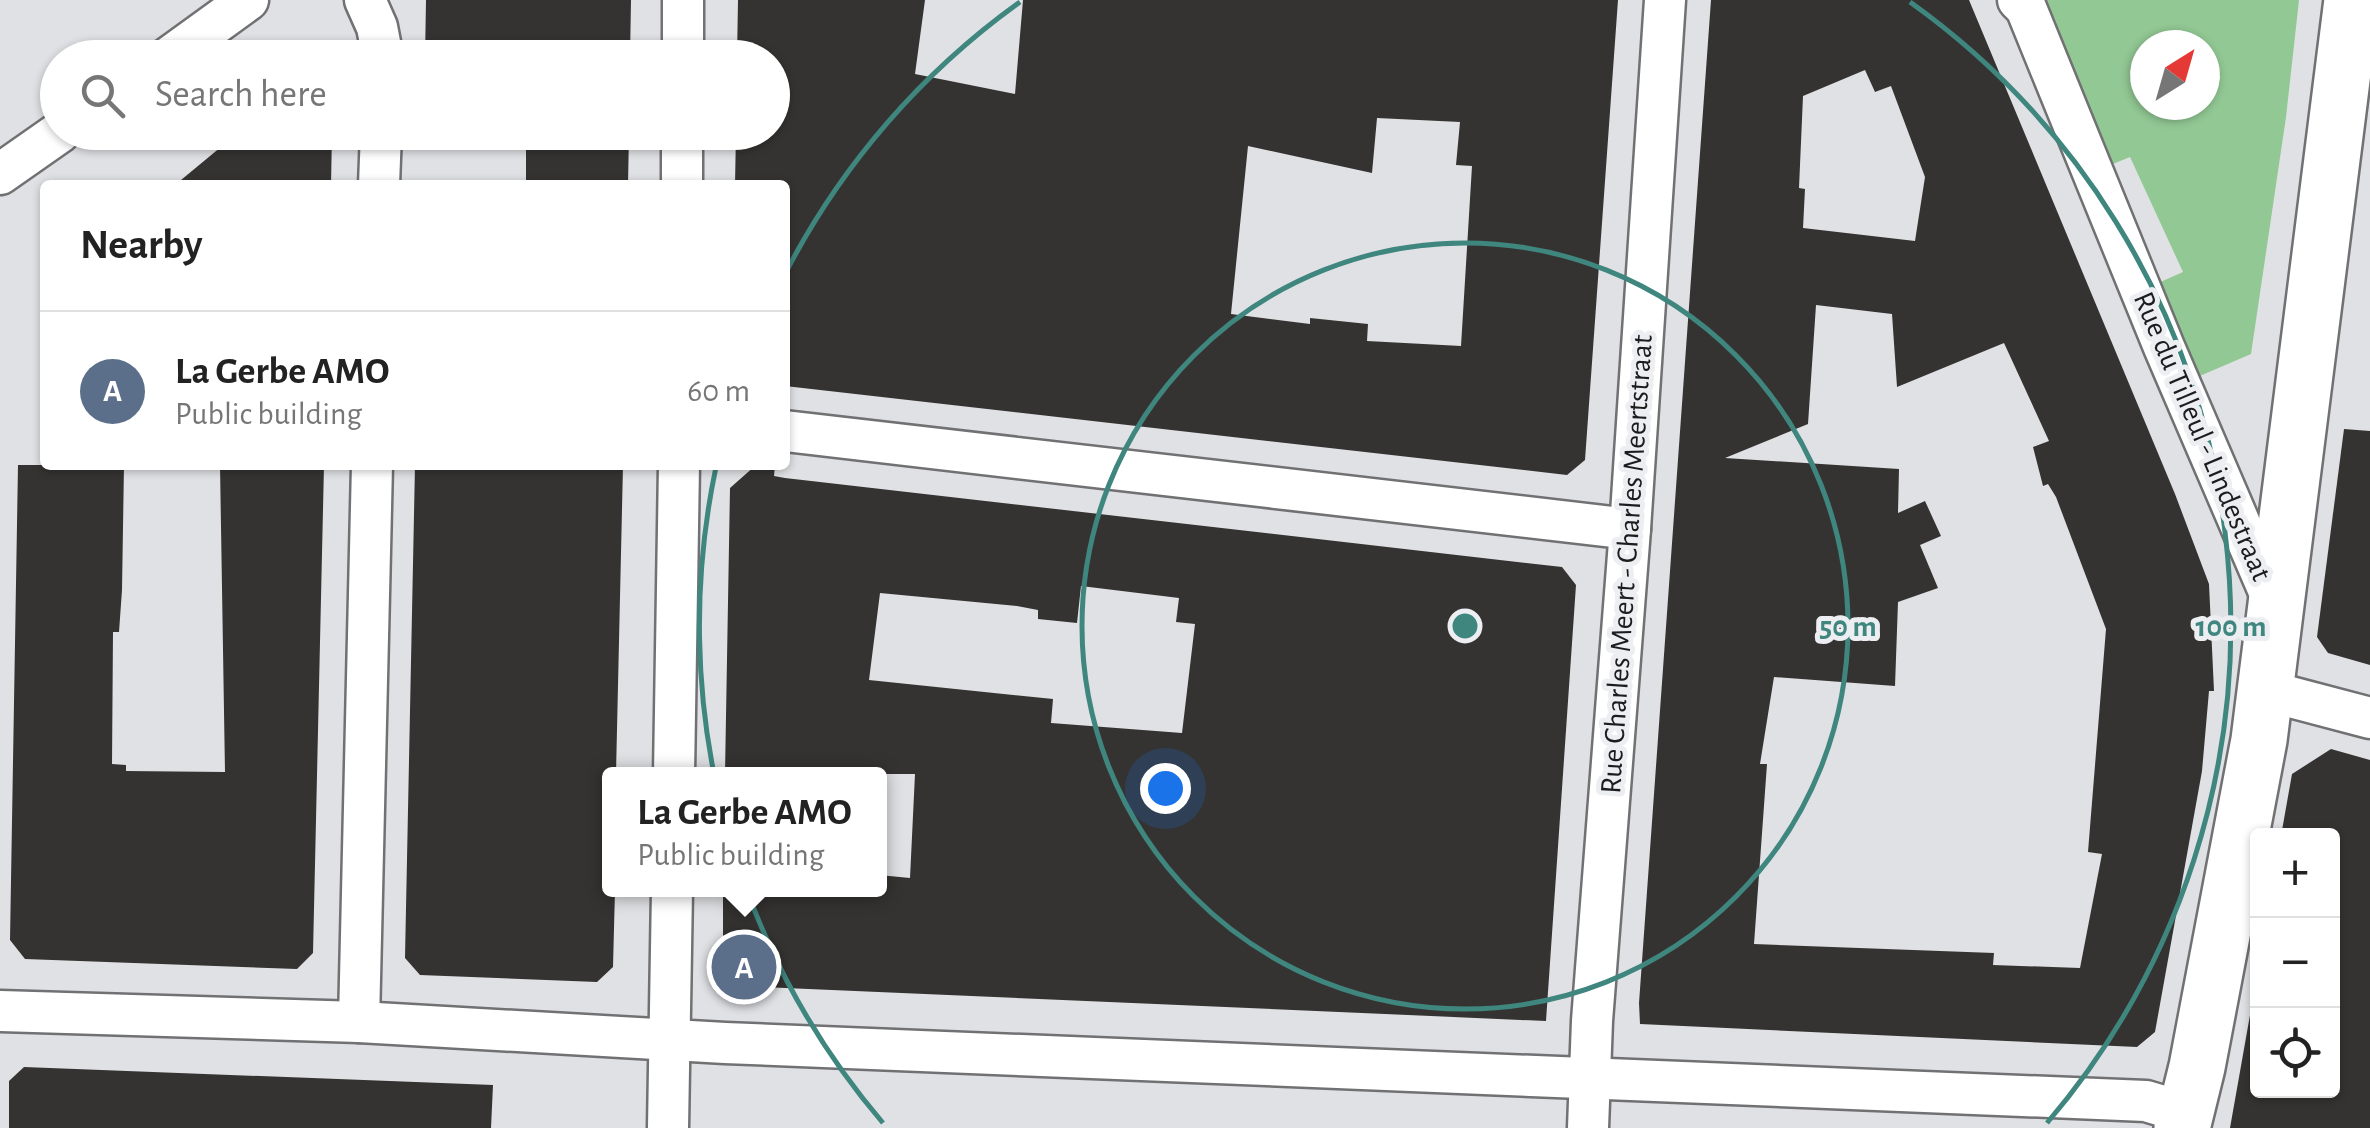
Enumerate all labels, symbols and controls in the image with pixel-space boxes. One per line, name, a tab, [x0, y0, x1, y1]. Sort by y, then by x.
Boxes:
north arrow	[2130, 30, 2220, 120]
search box	[40, 40, 790, 150]
icon: search	[75, 68, 130, 123]
text: Search here	[155, 76, 327, 114]
text: Nearby	[80, 224, 203, 266]
street label: Rue du Tilleul - Lindestraat	[2128, 288, 2277, 585]
street label: Rue Charles Meert - Charles Meertstraat	[1596, 333, 1658, 795]
text: La Gerbe AMO	[175, 353, 389, 391]
text: A	[103, 375, 122, 407]
text: 60 m	[687, 375, 750, 407]
text: Public building	[175, 398, 362, 430]
centre of rings	[1447, 608, 1483, 644]
text: 50 m	[1819, 612, 1877, 642]
text: 100 m	[2196, 612, 2266, 642]
your location	[1140, 763, 1191, 814]
popup	[602, 767, 887, 897]
text: La Gerbe AMO	[637, 794, 852, 832]
map controls	[2250, 828, 2340, 1098]
button: +	[2250, 828, 2340, 918]
text: Public building	[637, 839, 824, 871]
button: −	[2250, 918, 2340, 1008]
pin: A	[712, 930, 776, 1004]
button: locate	[2250, 1008, 2340, 1098]

